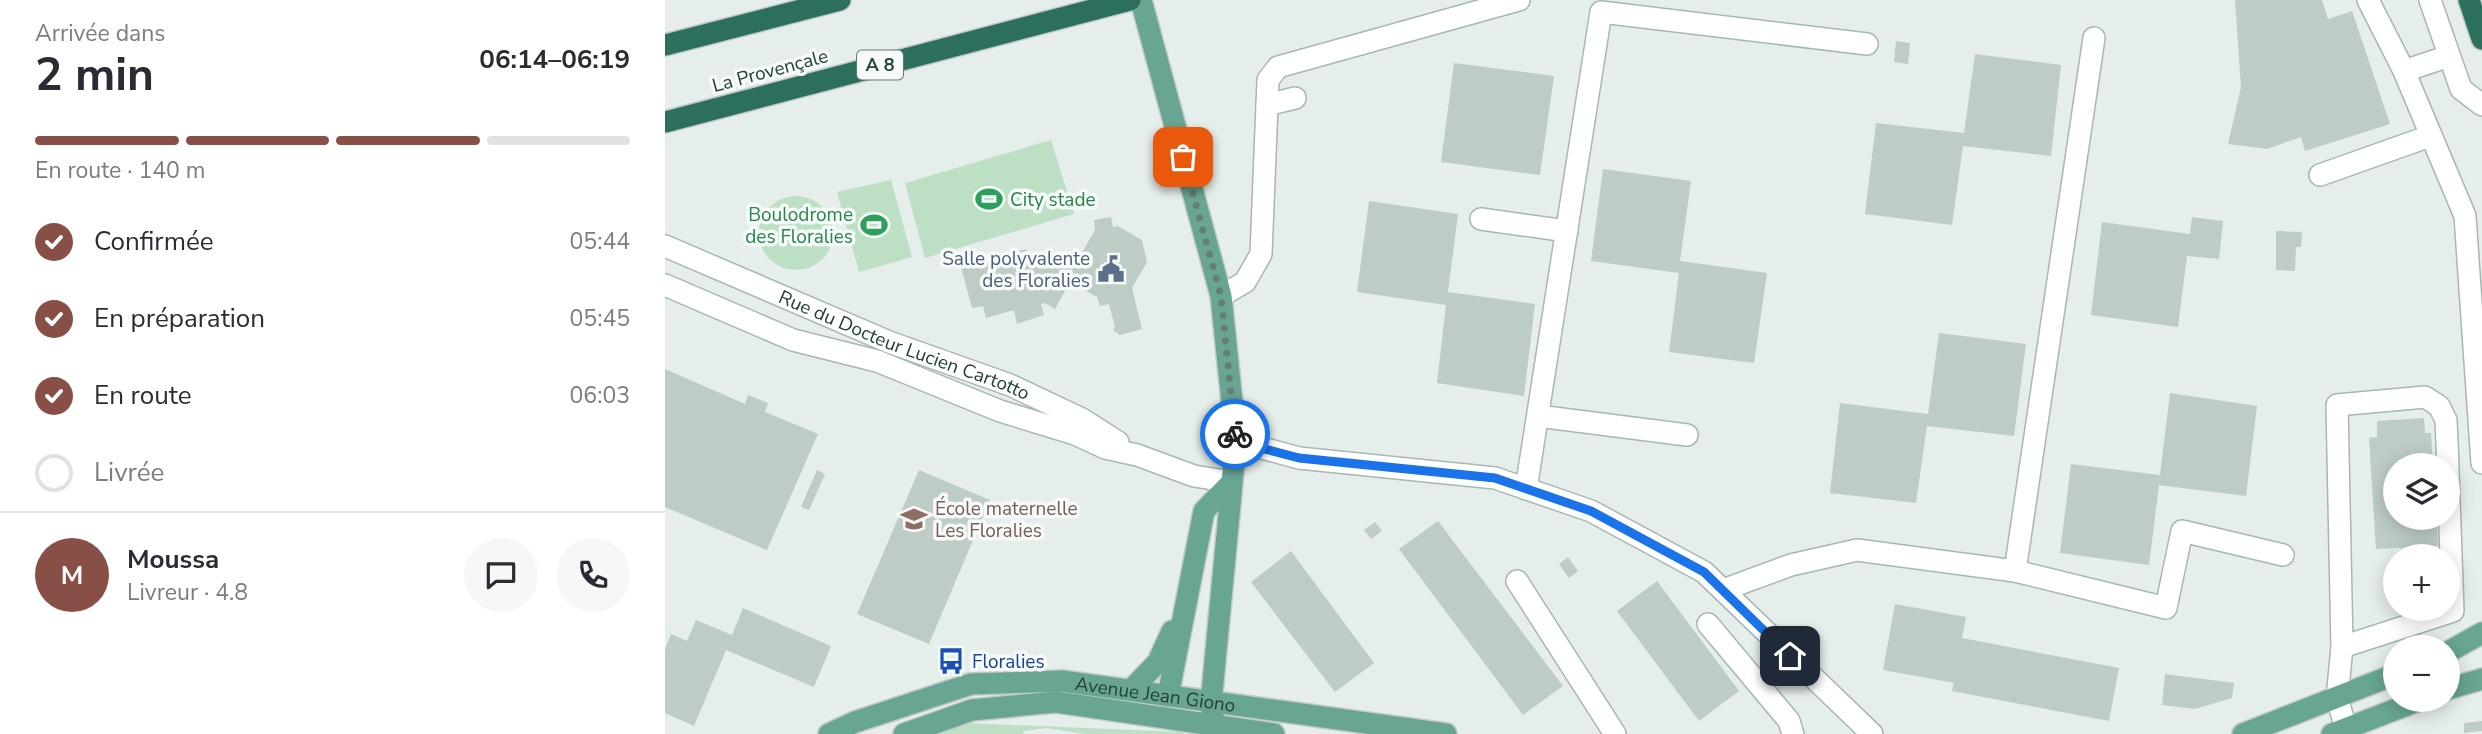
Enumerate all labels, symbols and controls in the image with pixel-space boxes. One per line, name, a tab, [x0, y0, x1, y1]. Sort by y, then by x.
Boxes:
text: Arrivée dans	[35, 18, 165, 49]
text: 06:14–06:19	[479, 42, 630, 77]
text: 2 min	[35, 43, 154, 106]
street label: La Provençale	[709, 43, 831, 99]
road number: A 8	[857, 51, 903, 80]
pin	[1153, 127, 1213, 187]
icon: bag	[1164, 138, 1202, 176]
text: En route · 140 m	[35, 155, 205, 186]
sports icon: City stade	[974, 184, 1004, 214]
place label: City stade	[1010, 187, 1096, 213]
place label: Boulodrome des Floralies	[745, 202, 853, 250]
sports icon: Boulodrome des Floralies	[859, 210, 889, 240]
icon: check	[35, 223, 73, 261]
text: Confirmée	[94, 224, 214, 259]
text: 05:44	[570, 226, 630, 257]
place label: Salle polyvalente des Floralies	[942, 246, 1090, 294]
public building icon: Salle polyvalente des Floralies	[1096, 254, 1126, 284]
street label: Rue du Docteur Lucien Cartotto	[774, 284, 1034, 407]
icon: check	[35, 300, 73, 338]
text: En préparation	[94, 301, 265, 336]
text: 05:45	[570, 303, 630, 334]
icon: check	[35, 377, 73, 415]
text: En route	[94, 378, 192, 413]
text: 06:03	[570, 380, 630, 411]
courier	[1200, 399, 1270, 469]
icon: bike	[1216, 415, 1254, 453]
map controls	[2383, 453, 2460, 712]
button: layers	[2383, 453, 2460, 530]
text: Livrée	[94, 455, 164, 490]
place label: École maternelle Les Floralies	[935, 496, 1078, 544]
school or university icon: École maternelle Les Floralies	[899, 504, 929, 534]
button: chat	[464, 538, 538, 612]
button: phone	[556, 538, 630, 612]
text: Moussa	[127, 542, 219, 577]
button: +	[2383, 544, 2460, 621]
text: M	[61, 558, 83, 593]
text: Livreur · 4.8	[127, 577, 248, 608]
pin	[1760, 626, 1820, 686]
button: −	[2383, 635, 2460, 712]
icon: home	[1771, 637, 1809, 675]
bus stop icon: Floralies	[936, 646, 966, 676]
place label: Floralies	[972, 649, 1045, 675]
street label: Avenue Jean Giono	[1073, 671, 1237, 719]

